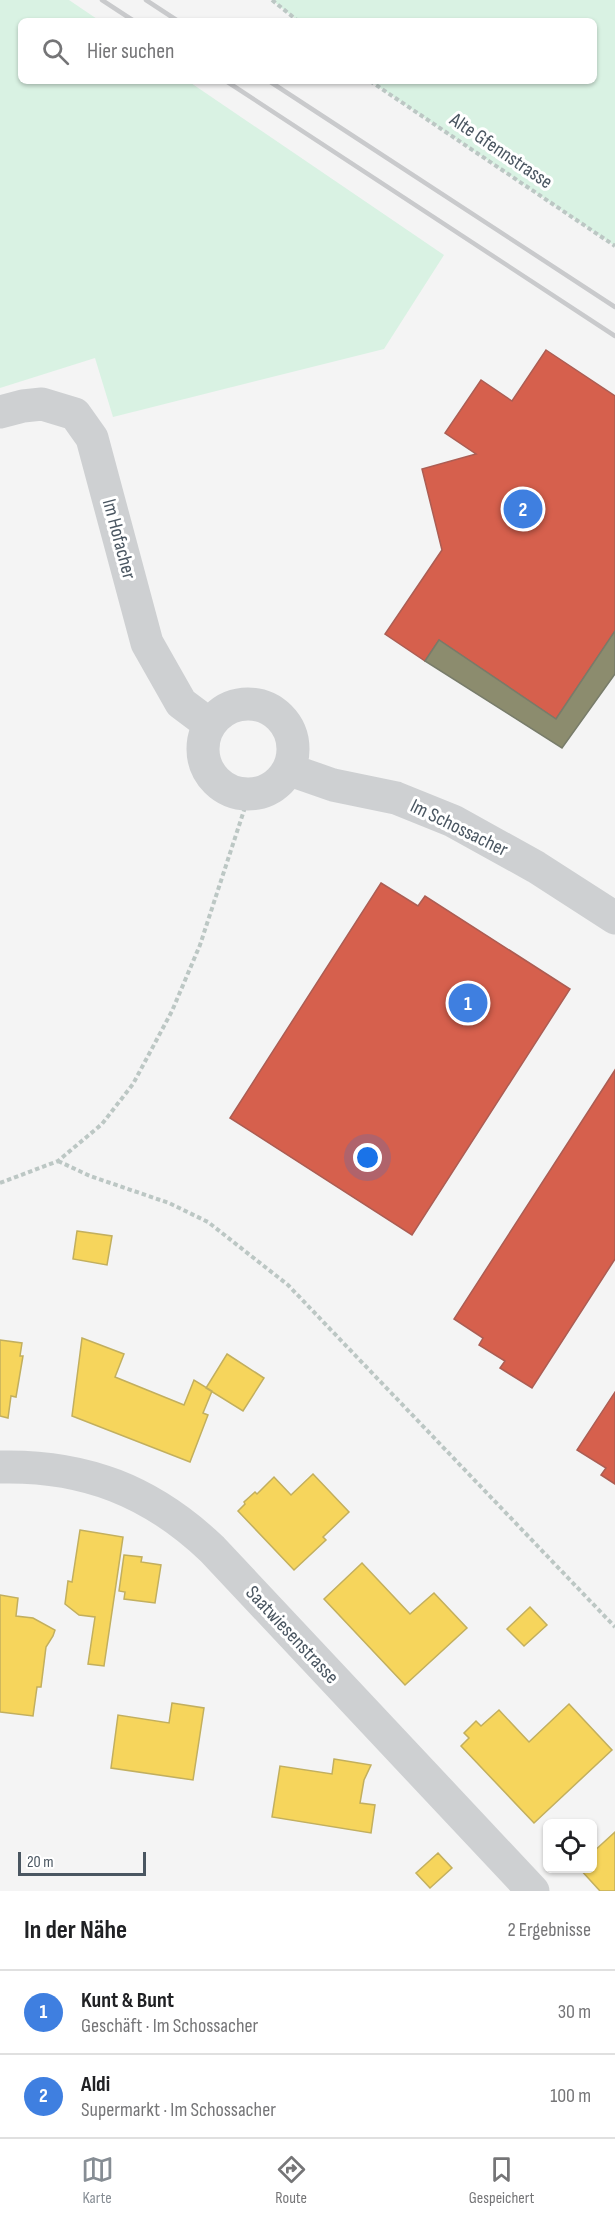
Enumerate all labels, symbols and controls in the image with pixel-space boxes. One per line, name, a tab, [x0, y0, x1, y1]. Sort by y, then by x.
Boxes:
search box	[18, 18, 597, 84]
icon: search	[39, 35, 72, 68]
text: Hier suchen	[87, 38, 175, 65]
street label: Alte Gfennstrasse	[444, 107, 557, 194]
pin: 2	[504, 486, 542, 532]
street label: Im Hofacher	[97, 496, 141, 582]
street label: Im Schossacher	[406, 794, 512, 862]
pin: 1	[448, 980, 488, 1026]
your location	[353, 1143, 382, 1172]
street label: Saatwiesenstrasse	[240, 1581, 344, 1689]
map controls	[543, 1819, 597, 1873]
button: locate	[543, 1819, 597, 1873]
scale bar	[18, 1849, 146, 1876]
text: 20 m	[27, 1853, 54, 1872]
text: In der Nähe	[24, 1915, 127, 1946]
text: 2 Ergebnisse	[507, 1918, 591, 1942]
text: Kunt & Bunt	[81, 1987, 174, 2014]
text: 1	[40, 2000, 47, 2024]
text: 30 m	[558, 2000, 591, 2024]
text: Geschäft · Im Schossacher	[81, 2014, 258, 2038]
text: Aldi	[81, 2071, 110, 2098]
text: 2	[39, 2084, 48, 2108]
text: 100 m	[550, 2084, 591, 2108]
text: Supermarkt · Im Schossacher	[81, 2098, 276, 2122]
tab: Karte	[81, 2153, 114, 2208]
tab: Route	[275, 2153, 308, 2208]
tab: Gespeichert	[469, 2153, 534, 2208]

